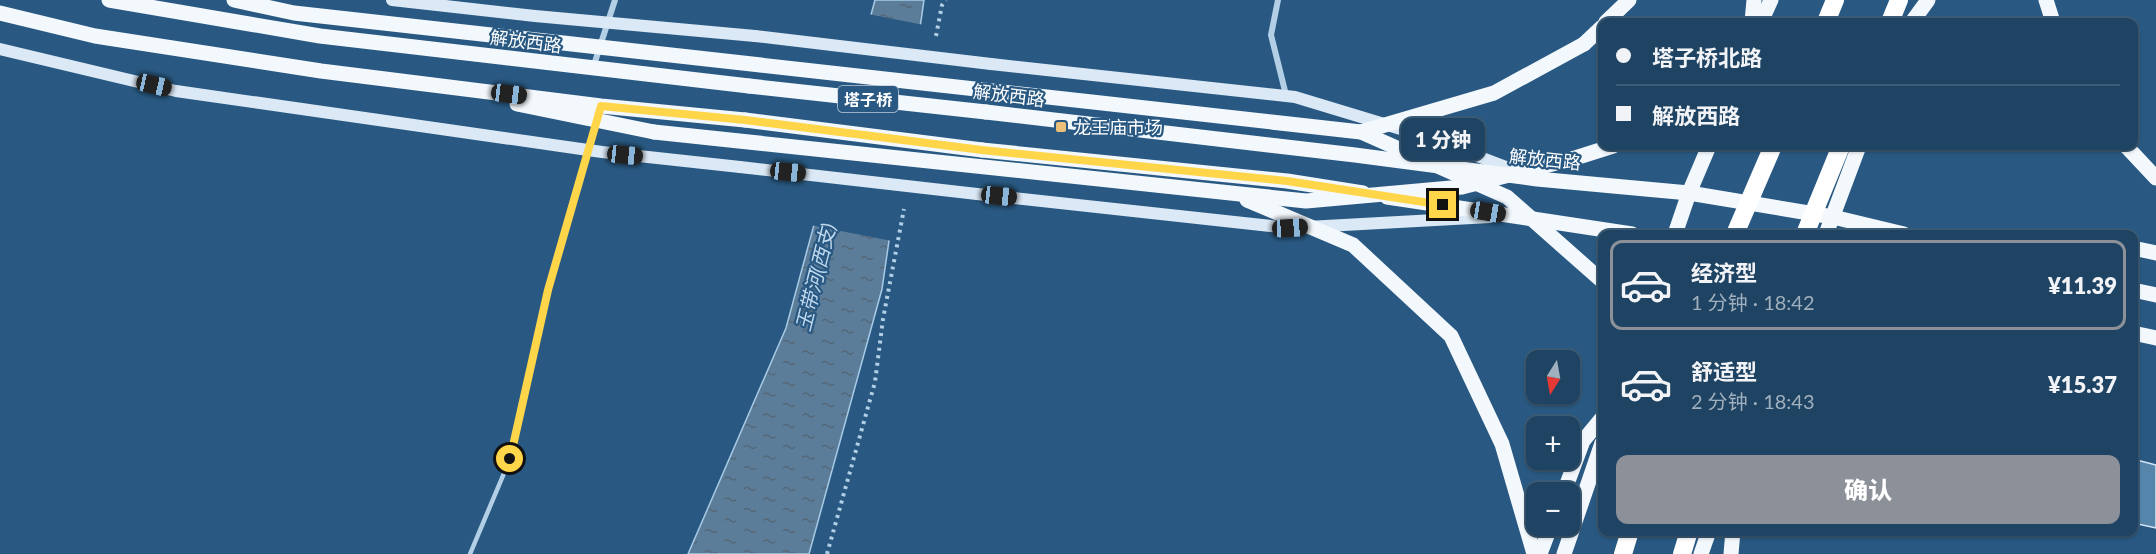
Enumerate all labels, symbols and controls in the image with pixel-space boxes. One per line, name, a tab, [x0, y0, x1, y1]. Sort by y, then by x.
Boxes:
street label: 解放西路	[489, 26, 563, 56]
text: 塔子桥北路	[1652, 44, 1762, 71]
car	[134, 72, 174, 98]
street label: 解放西路	[972, 80, 1046, 110]
car	[490, 83, 528, 105]
road number: 塔子桥	[838, 86, 898, 112]
text: 解放西路	[1652, 102, 1740, 129]
place label: 龙王庙市场	[1073, 116, 1163, 138]
callout: 1 分钟	[1401, 118, 1485, 160]
marker: 龙王庙市场	[1054, 120, 1068, 134]
text: 1 分钟	[1415, 127, 1471, 151]
car	[606, 144, 644, 166]
street label: 解放西路	[1508, 144, 1582, 174]
car	[769, 161, 807, 183]
car	[980, 185, 1018, 207]
route end	[1429, 191, 1456, 218]
car	[1469, 200, 1507, 224]
car	[1272, 218, 1308, 238]
water label: 玉带河(西支)	[790, 221, 840, 333]
icon: car	[1619, 258, 1673, 312]
text: 经济型	[1691, 259, 1757, 286]
text: ¥11.39	[2048, 272, 2117, 299]
text: 1 分钟 · 18:42	[1691, 290, 1815, 314]
north arrow	[1526, 350, 1580, 404]
map controls	[1526, 350, 1580, 536]
icon: car	[1619, 357, 1673, 411]
text: 舒适型	[1691, 358, 1757, 385]
text: ¥15.37	[2048, 371, 2117, 398]
text: 2 分钟 · 18:43	[1691, 389, 1815, 413]
button: +	[1526, 416, 1580, 470]
route start	[496, 445, 523, 472]
button: 确认	[1616, 455, 2120, 524]
button: −	[1526, 482, 1580, 536]

